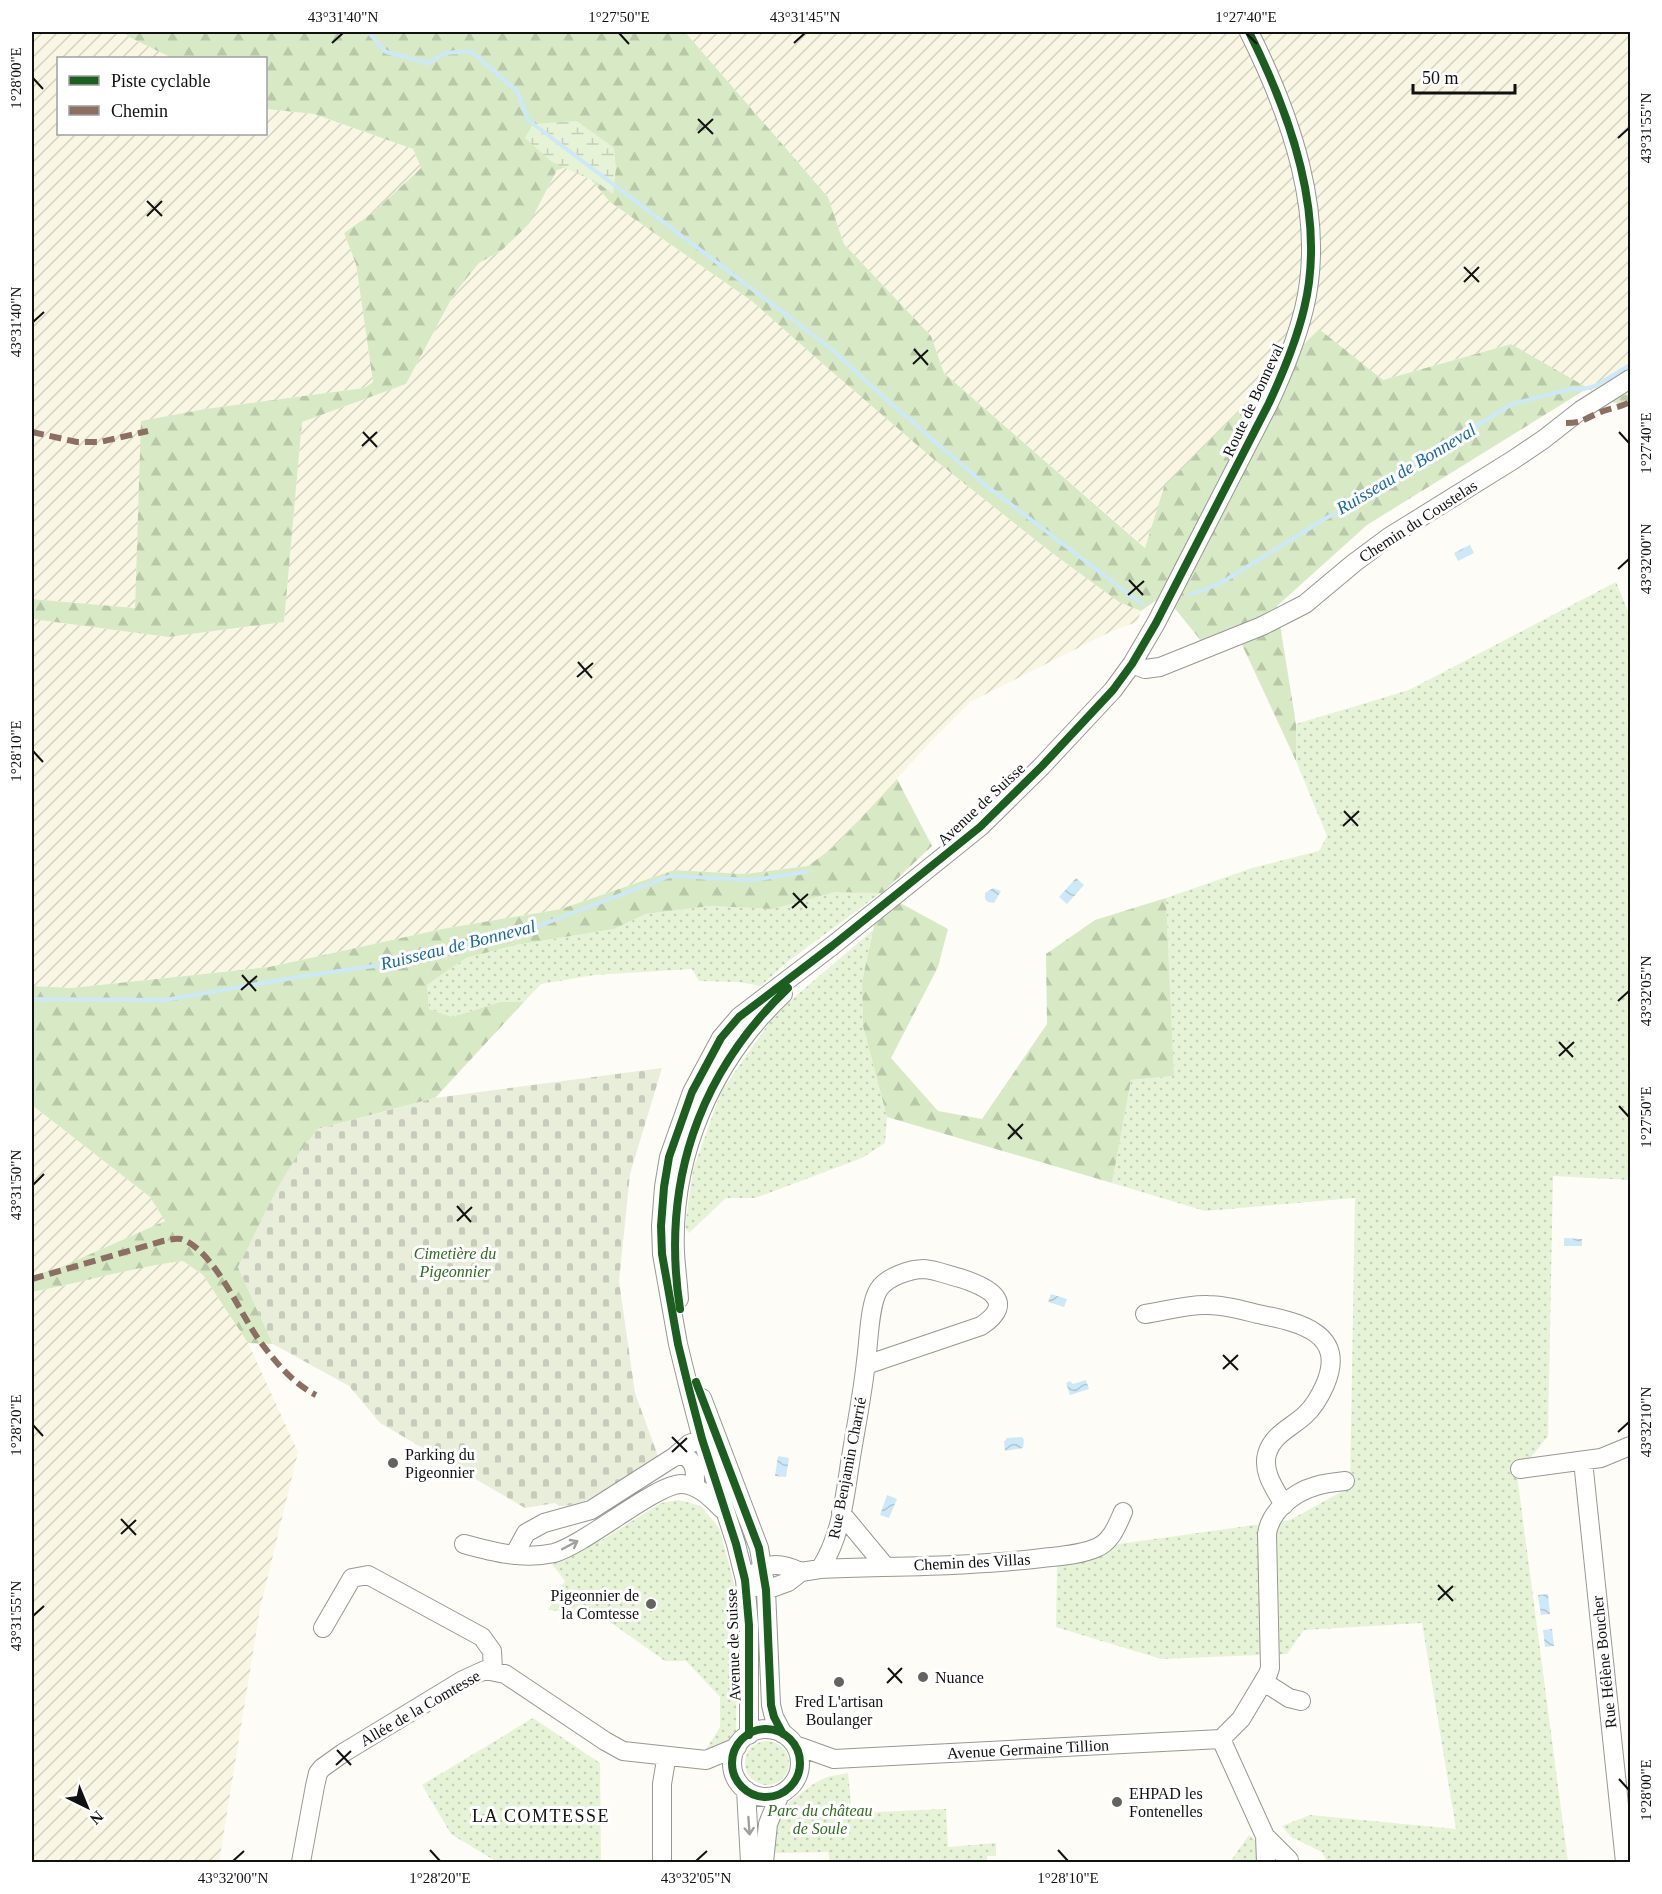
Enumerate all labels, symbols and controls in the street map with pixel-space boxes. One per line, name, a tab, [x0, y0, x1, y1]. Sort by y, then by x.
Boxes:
text: 43°31'40"N	[308, 9, 378, 25]
text: 1°27'50"E	[588, 9, 650, 25]
text: 43°31'45"N	[770, 9, 840, 25]
text: 1°27'40"E	[1215, 9, 1277, 25]
text: 1°28'00"E	[8, 47, 24, 109]
legend	[57, 57, 267, 135]
scale bar	[1413, 57, 1515, 95]
text: 50 m	[1422, 68, 1459, 88]
text: Piste cyclable	[111, 71, 210, 91]
text: 43°31'55"N	[1638, 93, 1654, 163]
text: Chemin	[111, 101, 168, 121]
text: 43°31'40"N	[8, 287, 24, 357]
street label: Route de Bonneval	[1219, 340, 1287, 459]
text: 1°27'40"E	[1638, 412, 1654, 474]
water label: Ruisseau de Bonneval	[1332, 419, 1479, 519]
street label: Chemin du Coustelas	[1356, 477, 1480, 565]
text: 43°32'00"N	[1638, 524, 1654, 594]
text: 1°28'10"E	[8, 720, 24, 782]
street label: Avenue de Suisse	[934, 759, 1028, 849]
water label: Ruisseau de Bonneval	[377, 916, 538, 974]
text: 43°32'05"N	[1638, 956, 1654, 1026]
text: 1°27'50"E	[1638, 1086, 1654, 1148]
text: 43°31'50"N	[8, 1150, 24, 1220]
park label: Cimetière du Pigeonnier	[414, 1245, 496, 1281]
text: 43°32'10"N	[1638, 1387, 1654, 1457]
text: 1°28'20"E	[8, 1394, 24, 1456]
street label: Rue Benjamin Charrié	[825, 1396, 870, 1540]
place label: Parking du Pigeonnier	[405, 1446, 475, 1482]
marker: Parking du Pigeonnier	[386, 1456, 400, 1470]
one-way arrow	[561, 1539, 578, 1551]
street label: Chemin des Villas	[913, 1550, 1031, 1574]
text: 43°31'55"N	[8, 1581, 24, 1651]
place label: Pigeonnier de la Comtesse	[551, 1587, 639, 1622]
street label: Avenue de Suisse	[723, 1588, 743, 1702]
street label: Rue Hélène Boucher	[1589, 1594, 1619, 1729]
marker: Pigeonnier de la Comtesse	[644, 1597, 658, 1611]
street label: Allée de la Comtesse	[357, 1667, 483, 1749]
place label: Nuance	[935, 1669, 984, 1686]
marker: Nuance	[916, 1670, 930, 1684]
marker: Fred L'artisan Boulanger	[832, 1675, 846, 1689]
place label: Fred L'artisan Boulanger	[795, 1693, 883, 1729]
street label: Avenue Germaine Tillion	[946, 1736, 1110, 1762]
text: 1°28'00"E	[1638, 1759, 1654, 1821]
north arrow	[57, 1777, 117, 1837]
place label: EHPAD les Fontenelles	[1129, 1785, 1203, 1820]
marker: EHPAD les Fontenelles	[1110, 1795, 1124, 1809]
park label: Parc du château de Soule	[766, 1802, 873, 1837]
district label: LA COMTESSE	[472, 1806, 610, 1826]
text: N	[87, 1807, 107, 1828]
one-way arrow	[744, 1816, 755, 1835]
text: 43°32'00"N	[198, 1870, 268, 1886]
text: 1°28'20"E	[409, 1870, 471, 1886]
text: 43°32'05"N	[661, 1870, 731, 1886]
text: 1°28'10"E	[1037, 1870, 1099, 1886]

